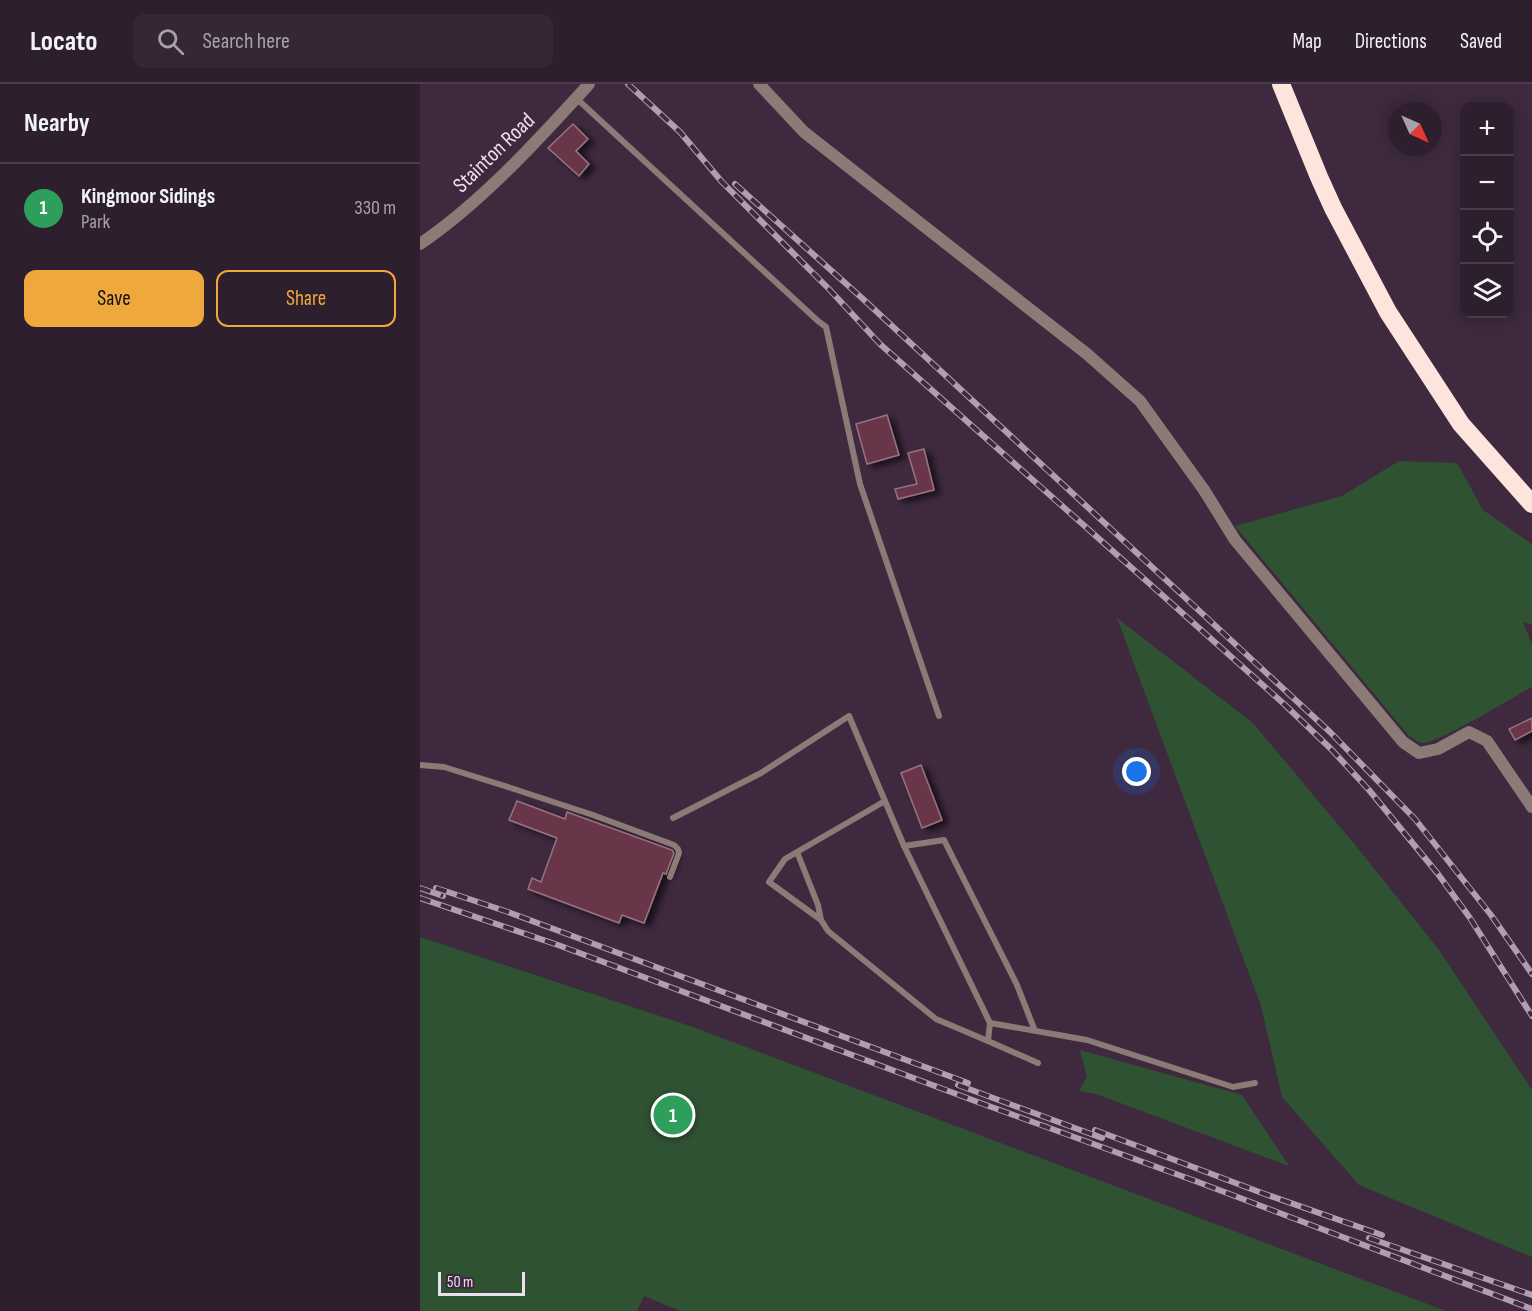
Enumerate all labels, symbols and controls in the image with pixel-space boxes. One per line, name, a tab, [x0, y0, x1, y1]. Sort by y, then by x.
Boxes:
search box	[133, 14, 553, 68]
text: Locato	[30, 25, 97, 58]
icon: search	[154, 25, 187, 58]
text: Search here	[202, 28, 290, 55]
text: Map	[1292, 29, 1322, 54]
text: Directions	[1355, 29, 1427, 54]
text: Saved	[1460, 29, 1502, 54]
north arrow	[1388, 102, 1442, 156]
map controls	[1460, 102, 1514, 318]
button: +	[1460, 102, 1514, 156]
street label: Stainton Road	[447, 107, 541, 199]
text: Nearby	[24, 108, 90, 139]
button: −	[1460, 156, 1514, 210]
text: Kingmoor Sidings	[81, 183, 215, 210]
text: 1	[40, 196, 47, 220]
text: 330 m	[354, 196, 396, 220]
text: Park	[81, 210, 110, 234]
button: locate	[1460, 210, 1514, 264]
button: layers	[1460, 264, 1514, 318]
button: Save	[24, 270, 204, 327]
button: Share	[216, 270, 396, 327]
your location	[1122, 757, 1151, 786]
pin: 1	[654, 1092, 692, 1138]
scale bar	[438, 1269, 525, 1296]
text: 50 m	[447, 1273, 473, 1292]

